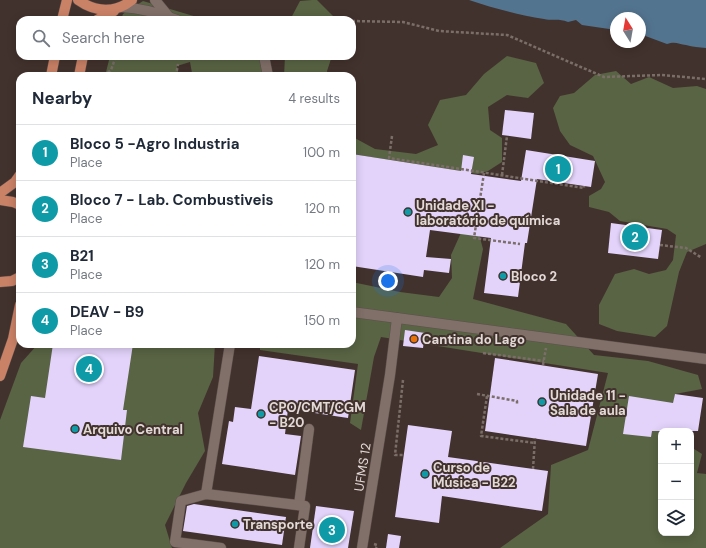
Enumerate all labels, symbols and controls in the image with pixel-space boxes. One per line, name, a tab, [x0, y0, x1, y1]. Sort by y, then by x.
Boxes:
north arrow	[610, 12, 646, 48]
search box	[16, 16, 356, 60]
icon: search	[30, 27, 52, 49]
text: Search here	[62, 28, 145, 48]
text: Nearby	[32, 87, 92, 109]
text: 4 results	[288, 90, 340, 107]
text: Bloco 5 -Agro Industria	[70, 134, 240, 154]
text: 1	[43, 144, 47, 161]
text: 100 m	[303, 144, 340, 161]
text: Place	[70, 154, 102, 171]
pin: 1	[545, 154, 571, 184]
text: Bloco 7 - Lab. Combustiveis	[70, 190, 274, 210]
place label: Unidade XI - laboratório de química	[416, 197, 560, 229]
text: 2	[41, 200, 49, 217]
text: 120 m	[305, 200, 340, 217]
marker: Unidade XI - laboratório de química	[403, 207, 413, 217]
text: Place	[70, 210, 102, 227]
pin: 2	[622, 222, 648, 252]
text: B21	[70, 246, 94, 266]
text: 3	[41, 256, 49, 273]
text: 120 m	[305, 256, 340, 273]
text: Place	[70, 266, 102, 283]
place label: Bloco 2	[511, 268, 557, 285]
your location	[378, 271, 398, 291]
marker: Bloco 2	[498, 271, 508, 281]
text: DEAV - B9	[70, 302, 144, 322]
text: 4	[41, 312, 49, 329]
text: 150 m	[304, 312, 340, 329]
text: Place	[70, 322, 102, 339]
place label: Cantina do Lago	[422, 331, 525, 348]
marker: Cantina do Lago	[409, 334, 419, 344]
pin: 4	[76, 354, 102, 384]
place label: Unidade 11 - Sala de aula	[550, 387, 626, 419]
marker: Unidade 11 - Sala de aula	[537, 397, 547, 407]
place label: CPO/CMT/CGM - B20	[269, 399, 366, 431]
marker: CPO/CMT/CGM - B20	[256, 409, 266, 419]
place label: Arquivo Central	[83, 421, 183, 438]
marker: Arquivo Central	[70, 424, 80, 434]
map controls	[658, 428, 694, 536]
button: +	[658, 428, 694, 464]
street label: UFMS 12	[350, 442, 375, 493]
place label: Curso de Música - B22	[433, 459, 515, 491]
button: −	[658, 464, 694, 500]
marker: Curso de Música - B22	[420, 469, 430, 479]
button: layers	[658, 500, 694, 536]
pin: 3	[319, 515, 345, 545]
place label: Transporte	[243, 516, 313, 533]
marker: Transporte	[230, 519, 240, 529]

